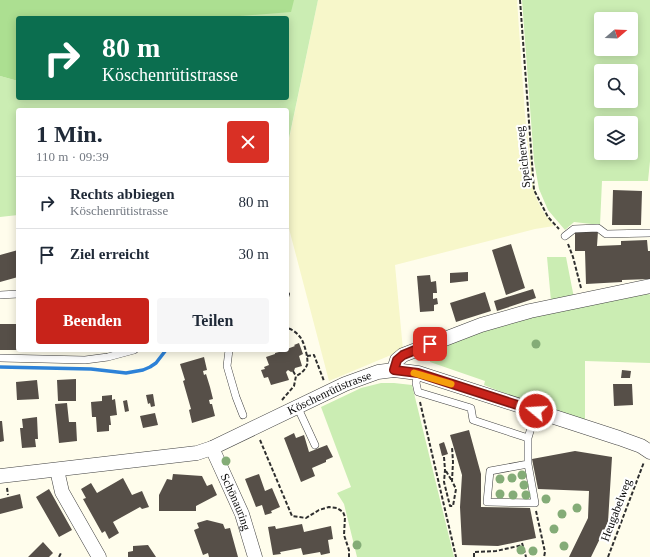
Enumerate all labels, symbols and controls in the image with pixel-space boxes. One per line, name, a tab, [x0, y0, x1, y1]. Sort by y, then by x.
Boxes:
north arrow	[594, 12, 638, 56]
map controls	[594, 12, 638, 160]
icon: right	[36, 32, 88, 84]
text: 80 m	[102, 32, 160, 63]
button: search	[594, 64, 638, 108]
text: Köschenrütistrasse	[102, 65, 238, 85]
button: layers	[594, 116, 638, 160]
text: 1 Min.	[36, 121, 103, 147]
button: close	[227, 121, 269, 163]
street label: Speicherweg	[513, 125, 533, 189]
text: 110 m · 09:39	[36, 149, 109, 164]
text: Rechts abbiegen	[70, 186, 175, 202]
icon: right	[36, 192, 58, 214]
text: 80 m	[239, 194, 269, 210]
text: Köschenrütistrasse	[70, 203, 168, 218]
icon: arrive	[36, 244, 58, 266]
text: Ziel erreicht	[70, 246, 149, 262]
text: 30 m	[239, 246, 269, 262]
button: Beenden	[36, 298, 149, 344]
button: Teilen	[157, 298, 269, 344]
pin	[413, 327, 447, 361]
icon: arrive	[419, 333, 441, 355]
street label: Köschenrütistrasse	[285, 368, 373, 418]
position arrow	[515, 390, 557, 432]
street label: Schönauring	[217, 471, 254, 532]
street label: Heugabelweg	[598, 477, 634, 543]

